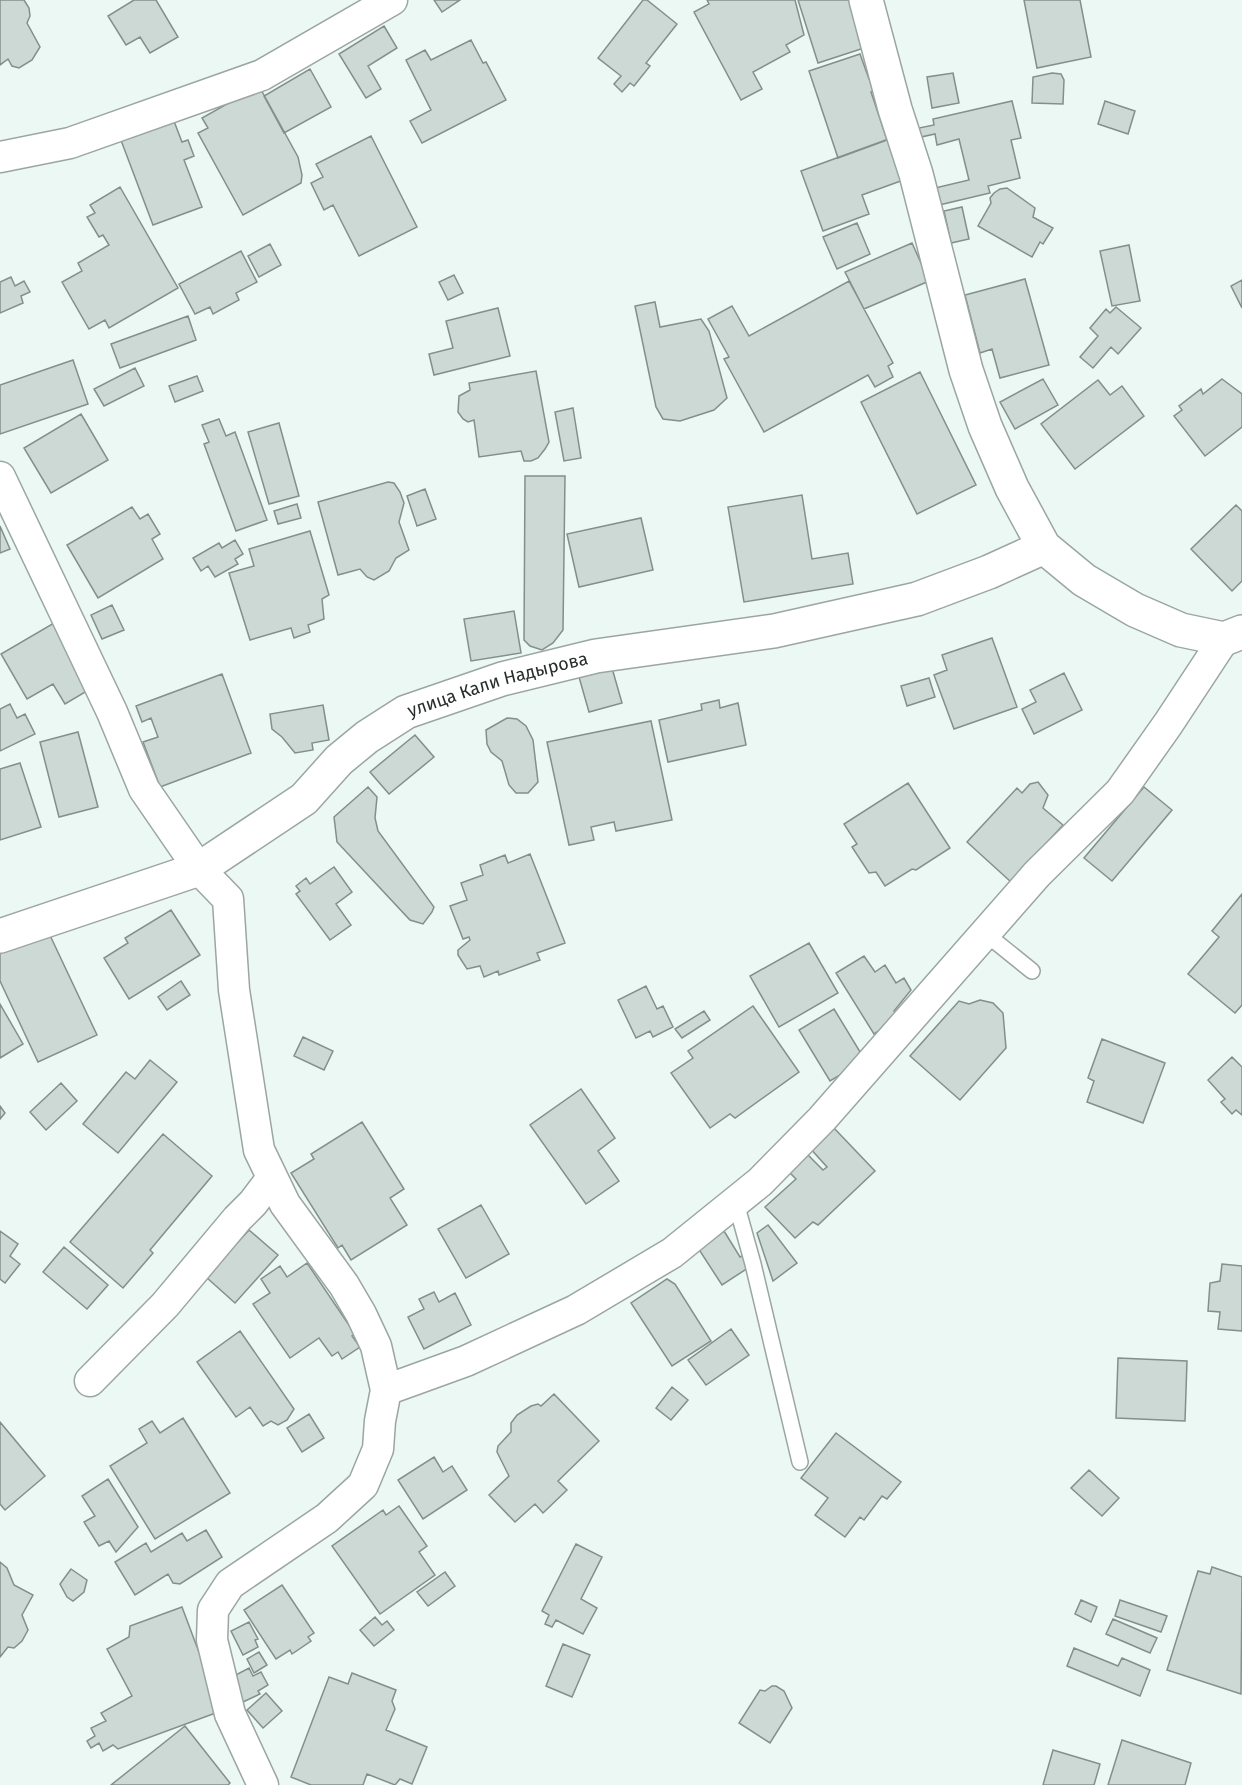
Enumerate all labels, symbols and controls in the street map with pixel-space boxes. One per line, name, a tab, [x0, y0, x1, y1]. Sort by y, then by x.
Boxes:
street label: улица Кали Надырова	[404, 647, 590, 722]

